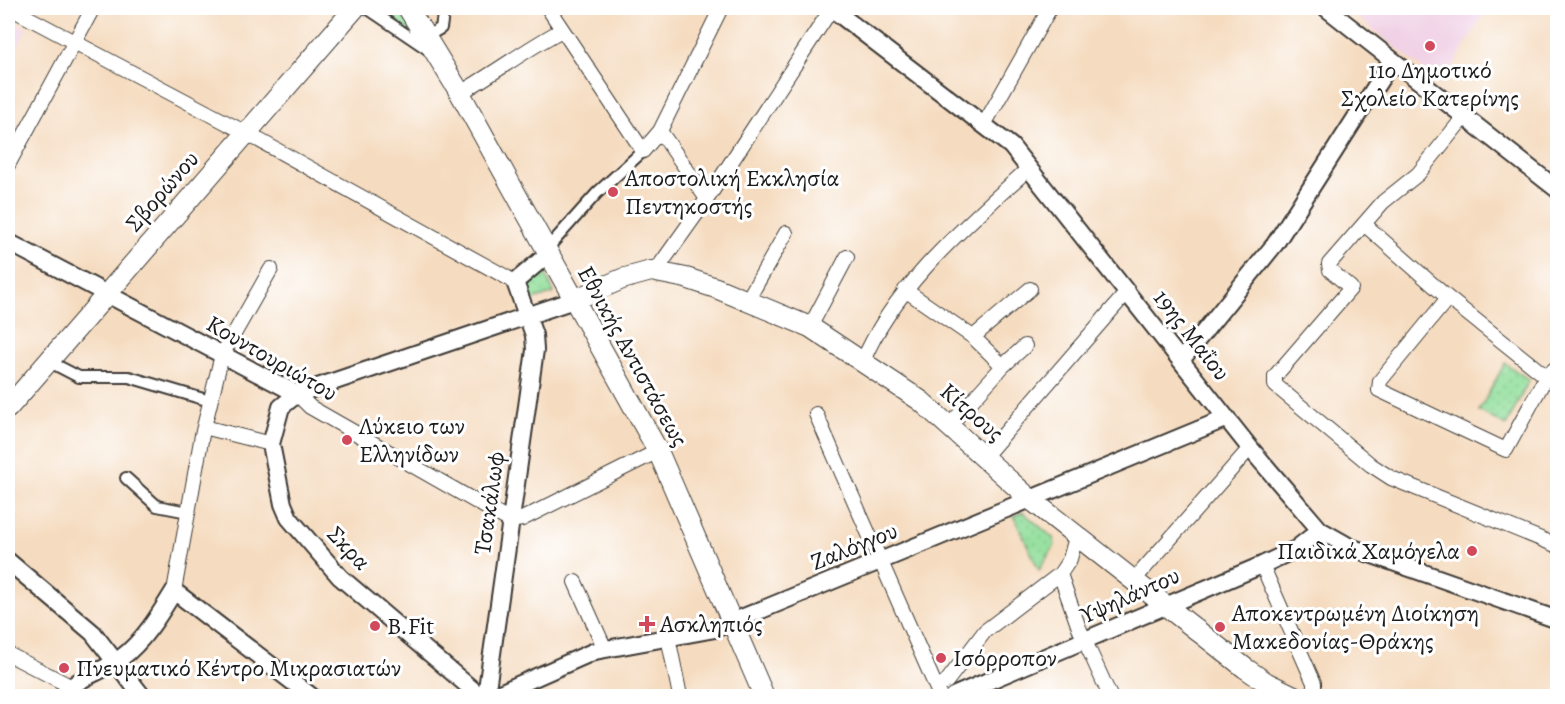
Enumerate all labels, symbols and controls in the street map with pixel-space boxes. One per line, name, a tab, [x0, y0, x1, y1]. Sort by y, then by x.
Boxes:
marker: 11ο Δημοτικό Σχολείο Κατερίνης	[1423, 39, 1437, 53]
place label: 11ο Δημοτικό Σχολείο Κατερίνης	[1341, 54, 1519, 114]
street label: Σβορώνου	[118, 144, 206, 238]
place label: Αποστολική Εκκλησία Πεντηκοστής	[624, 162, 840, 222]
marker: Αποστολική Εκκλησία Πεντηκοστής	[606, 185, 620, 199]
street label: Εθνικής Αντιστάσεως	[570, 260, 696, 452]
street label: 19ης Μαΐου	[1146, 283, 1238, 387]
street label: Κουντουριώτου	[200, 307, 344, 409]
street label: Κίτρους	[933, 375, 1011, 449]
place label: Λύκειο των Ελληνίδων	[358, 410, 465, 470]
marker: Λύκειο των Ελληνίδων	[340, 433, 354, 447]
street label: Τσακάλωφ	[466, 449, 512, 557]
street label: Ζαλόγγου	[806, 514, 902, 578]
street label: Σκρα	[320, 519, 378, 577]
place label: Παιδικά Χαμόγελα	[1277, 535, 1460, 567]
marker: Παιδικά Χαμόγελα	[1465, 544, 1479, 558]
street label: Υψηλάντου	[1074, 559, 1185, 631]
place label: Αποκεντρωμένη Διοίκηση Μακεδονίας-Θράκης	[1231, 597, 1479, 657]
place label: Ασκληπιός	[659, 608, 763, 640]
place label: B.Fit	[387, 610, 434, 642]
marker: Ασκληπιός	[638, 615, 656, 633]
marker: B.Fit	[368, 619, 382, 633]
marker: Αποκεντρωμένη Διοίκηση Μακεδονίας-Θράκης	[1213, 620, 1227, 634]
place label: Ισόρροπον	[953, 642, 1057, 674]
marker: Ισόρροπον	[934, 651, 948, 665]
place label: Πνευματικό Κέντρο Μικρασιατών	[76, 652, 401, 684]
marker: Πνευματικό Κέντρο Μικρασιατών	[57, 661, 71, 675]

